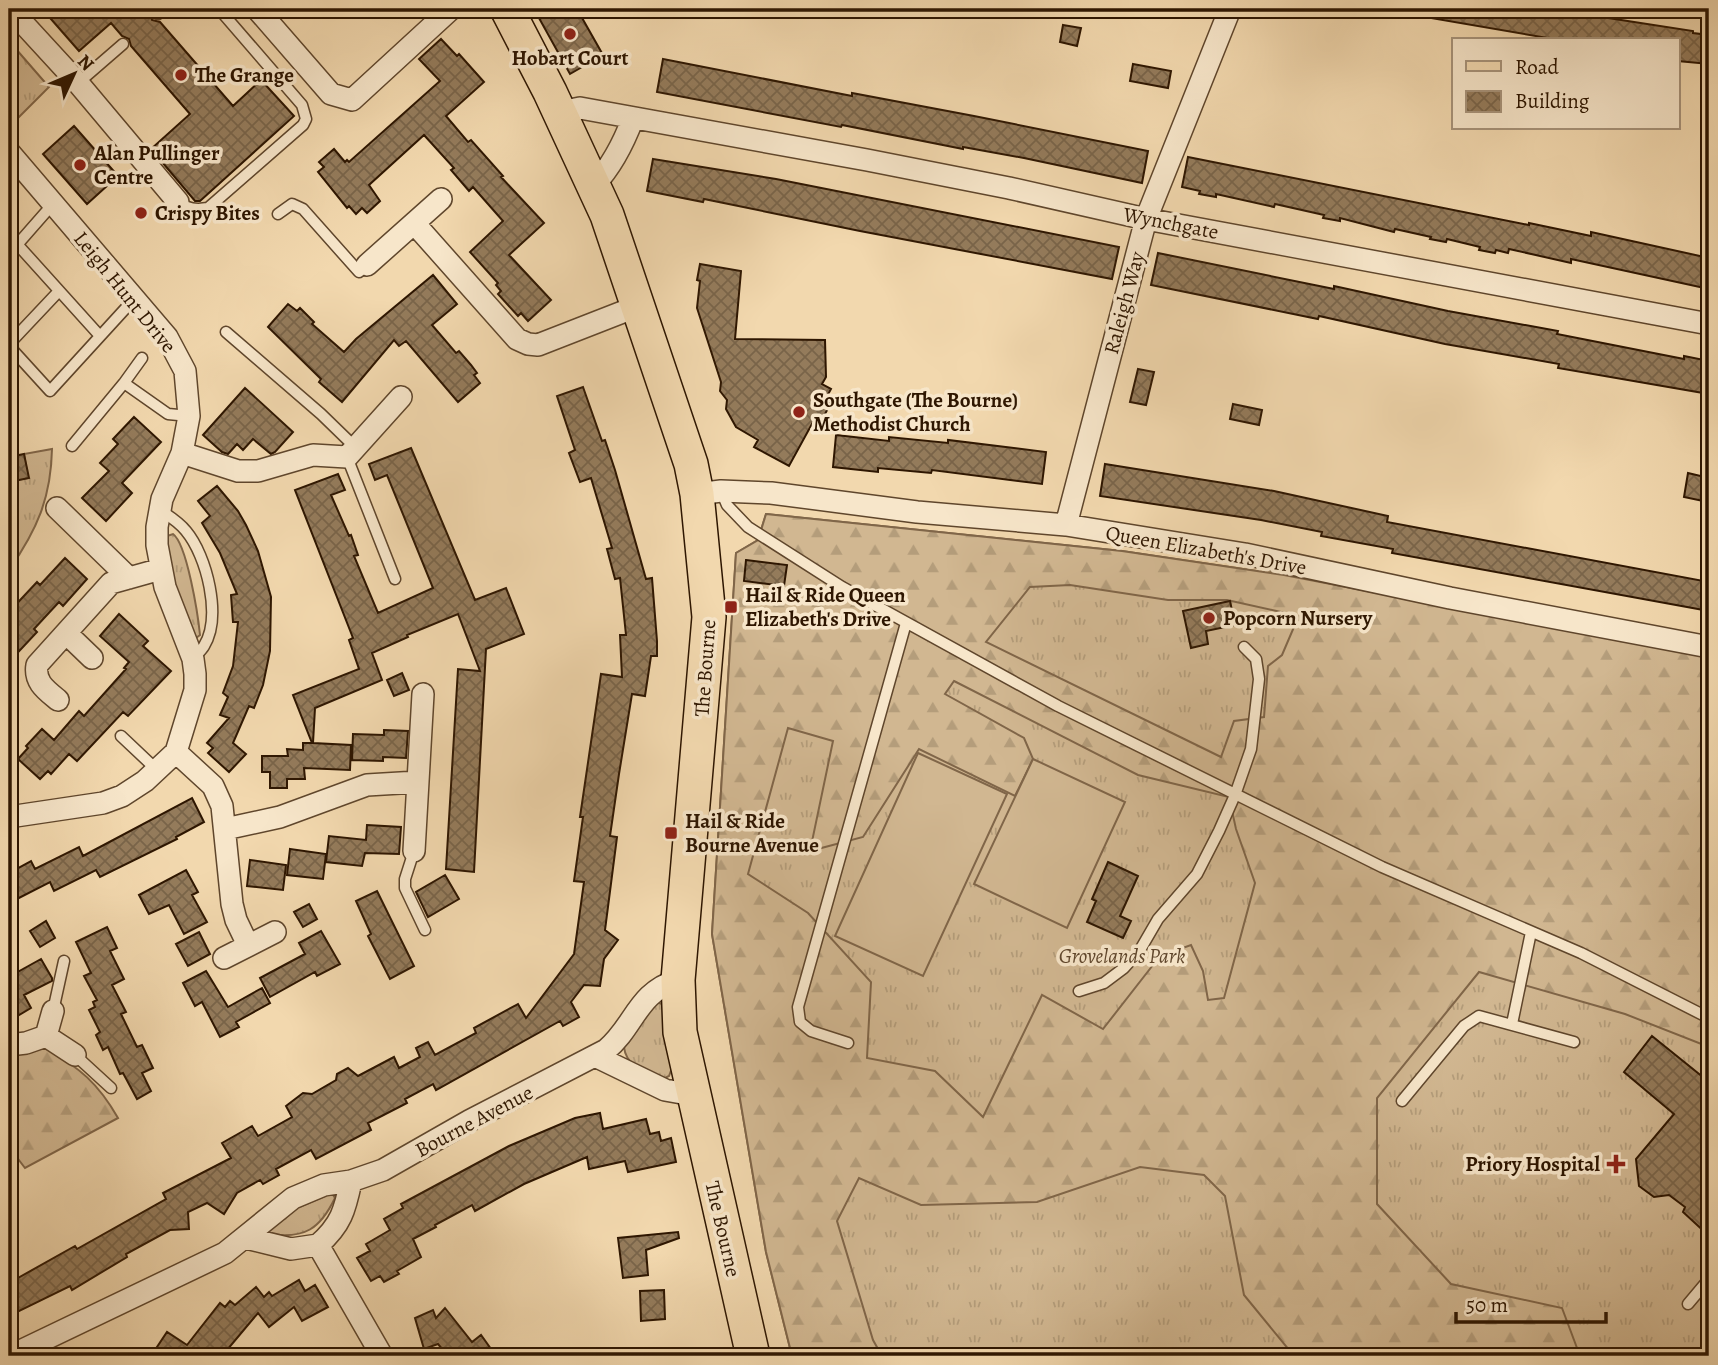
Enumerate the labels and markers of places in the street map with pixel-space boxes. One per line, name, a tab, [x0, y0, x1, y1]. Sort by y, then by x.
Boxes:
marker: Hobart Court	[562, 26, 578, 42]
place label: Hobart Court	[512, 44, 628, 72]
place label: The Grange	[195, 61, 294, 89]
marker: The Grange	[173, 67, 189, 83]
place label: Alan Pullinger Centre	[93, 139, 220, 191]
marker: Alan Pullinger Centre	[72, 157, 88, 173]
place label: Crispy Bites	[155, 199, 260, 227]
marker: Crispy Bites	[133, 205, 149, 221]
place label: Southgate (The Bourne) Methodist Church	[813, 386, 1018, 438]
marker: Southgate (The Bourne) Methodist Church	[791, 404, 807, 420]
place label: Hail & Ride Queen Elizabeth's Drive	[745, 581, 906, 633]
marker: Hail & Ride Queen Elizabeth's Drive	[723, 599, 739, 615]
place label: Popcorn Nursery	[1223, 604, 1374, 632]
marker: Popcorn Nursery	[1201, 610, 1217, 626]
place label: Hail & Ride Bourne Avenue	[685, 807, 819, 859]
marker: Hail & Ride Bourne Avenue	[663, 825, 679, 841]
place label: Priory Hospital	[1465, 1150, 1600, 1178]
marker: Priory Hospital	[1606, 1154, 1626, 1174]

